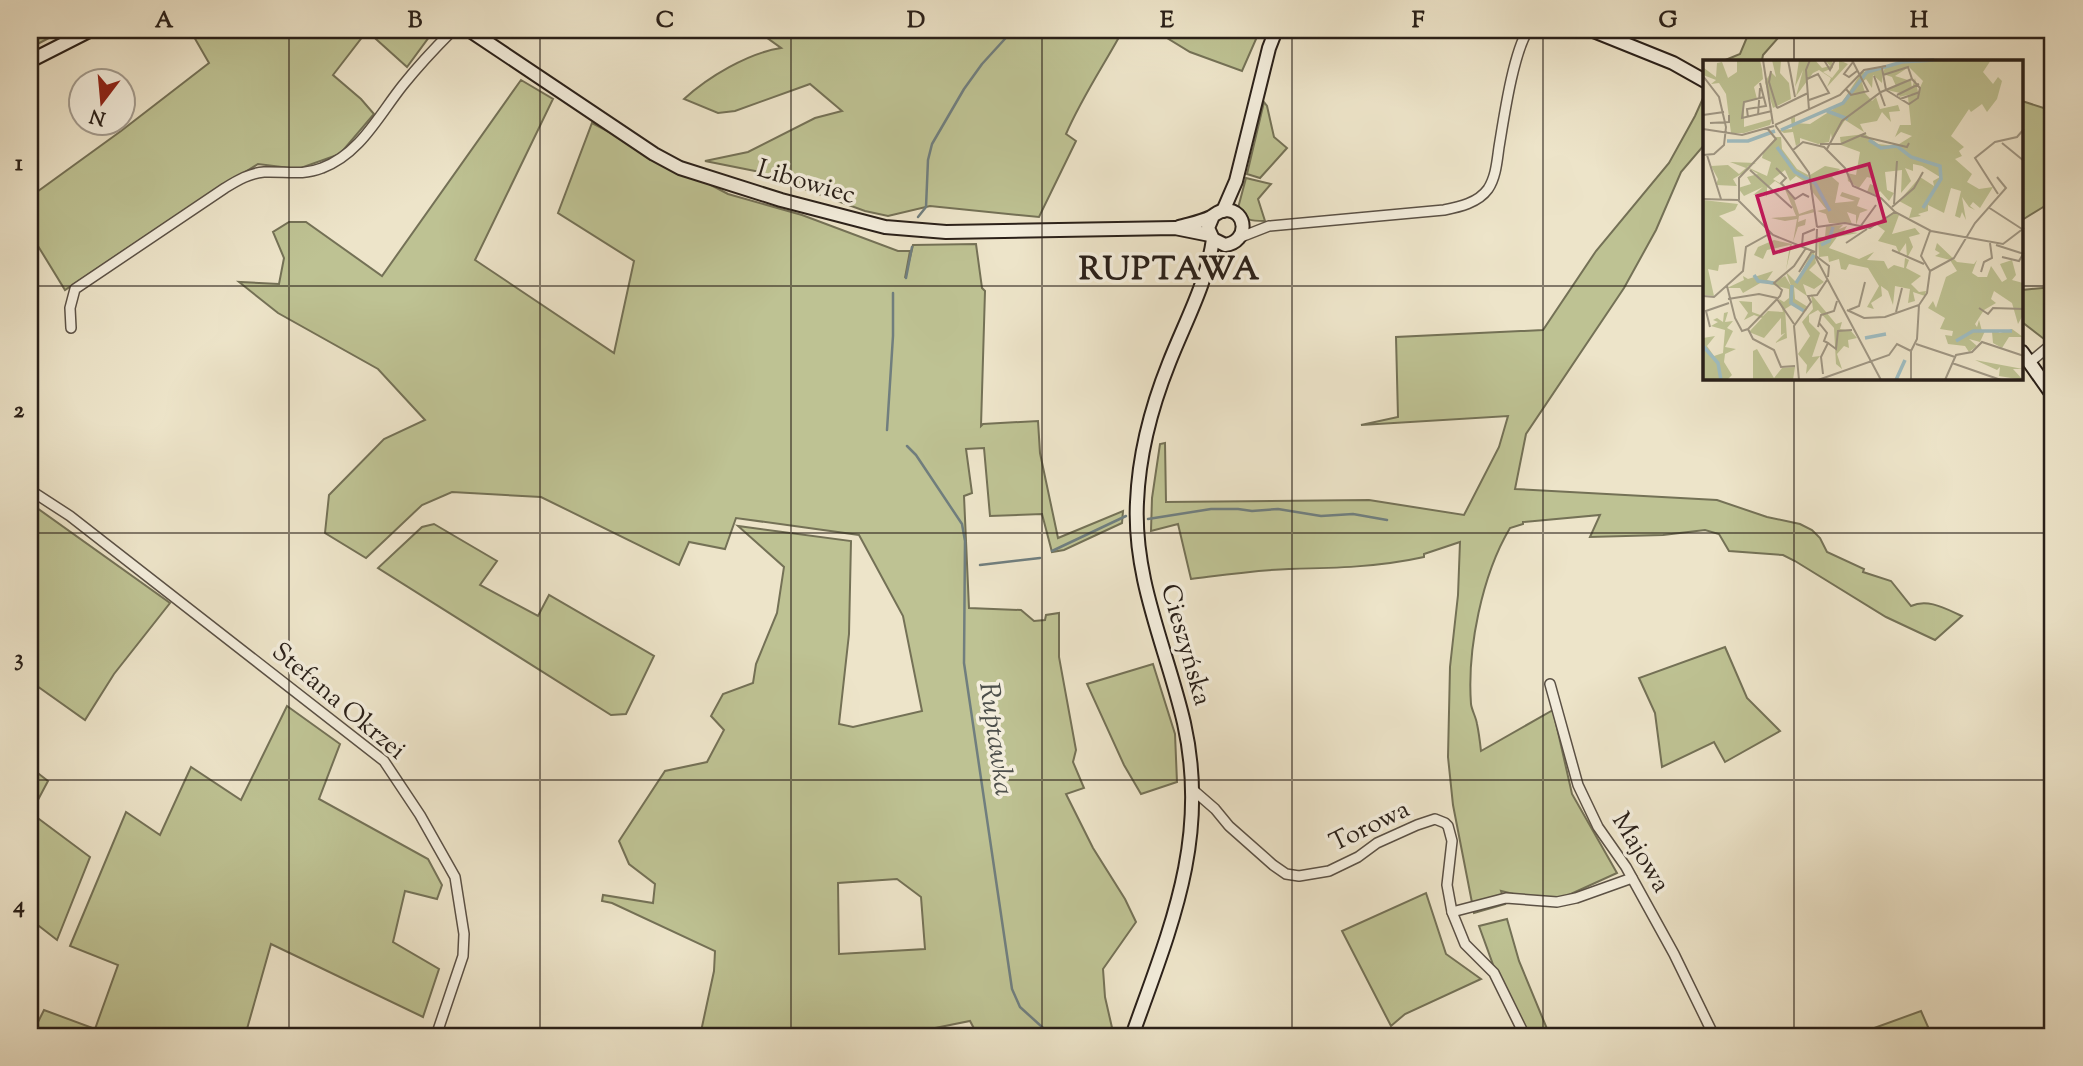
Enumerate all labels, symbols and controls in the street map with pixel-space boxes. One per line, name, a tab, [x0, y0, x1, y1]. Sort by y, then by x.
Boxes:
text: A	[155, 5, 174, 38]
text: B	[408, 5, 423, 38]
text: C	[656, 5, 674, 38]
text: D	[907, 5, 925, 38]
text: E	[1160, 5, 1174, 38]
text: F	[1412, 5, 1425, 38]
text: G	[1659, 5, 1678, 38]
text: H	[1910, 5, 1929, 38]
inset map	[1703, 60, 2024, 380]
north arrow	[66, 66, 136, 136]
text: N	[87, 101, 109, 131]
text: 1	[15, 148, 23, 181]
street label: Libowiec	[752, 151, 860, 215]
district label: RUPTAWA	[1079, 247, 1261, 295]
text: 2	[14, 395, 25, 428]
street label: Cieszyńska	[1150, 580, 1220, 710]
street label: Stefana Okrzei	[263, 635, 413, 769]
text: 3	[14, 643, 24, 676]
water label: Ruptawka	[967, 680, 1023, 798]
street label: Torowa	[1324, 792, 1416, 862]
street label: Majowa	[1602, 806, 1678, 900]
text: 4	[12, 890, 25, 923]

